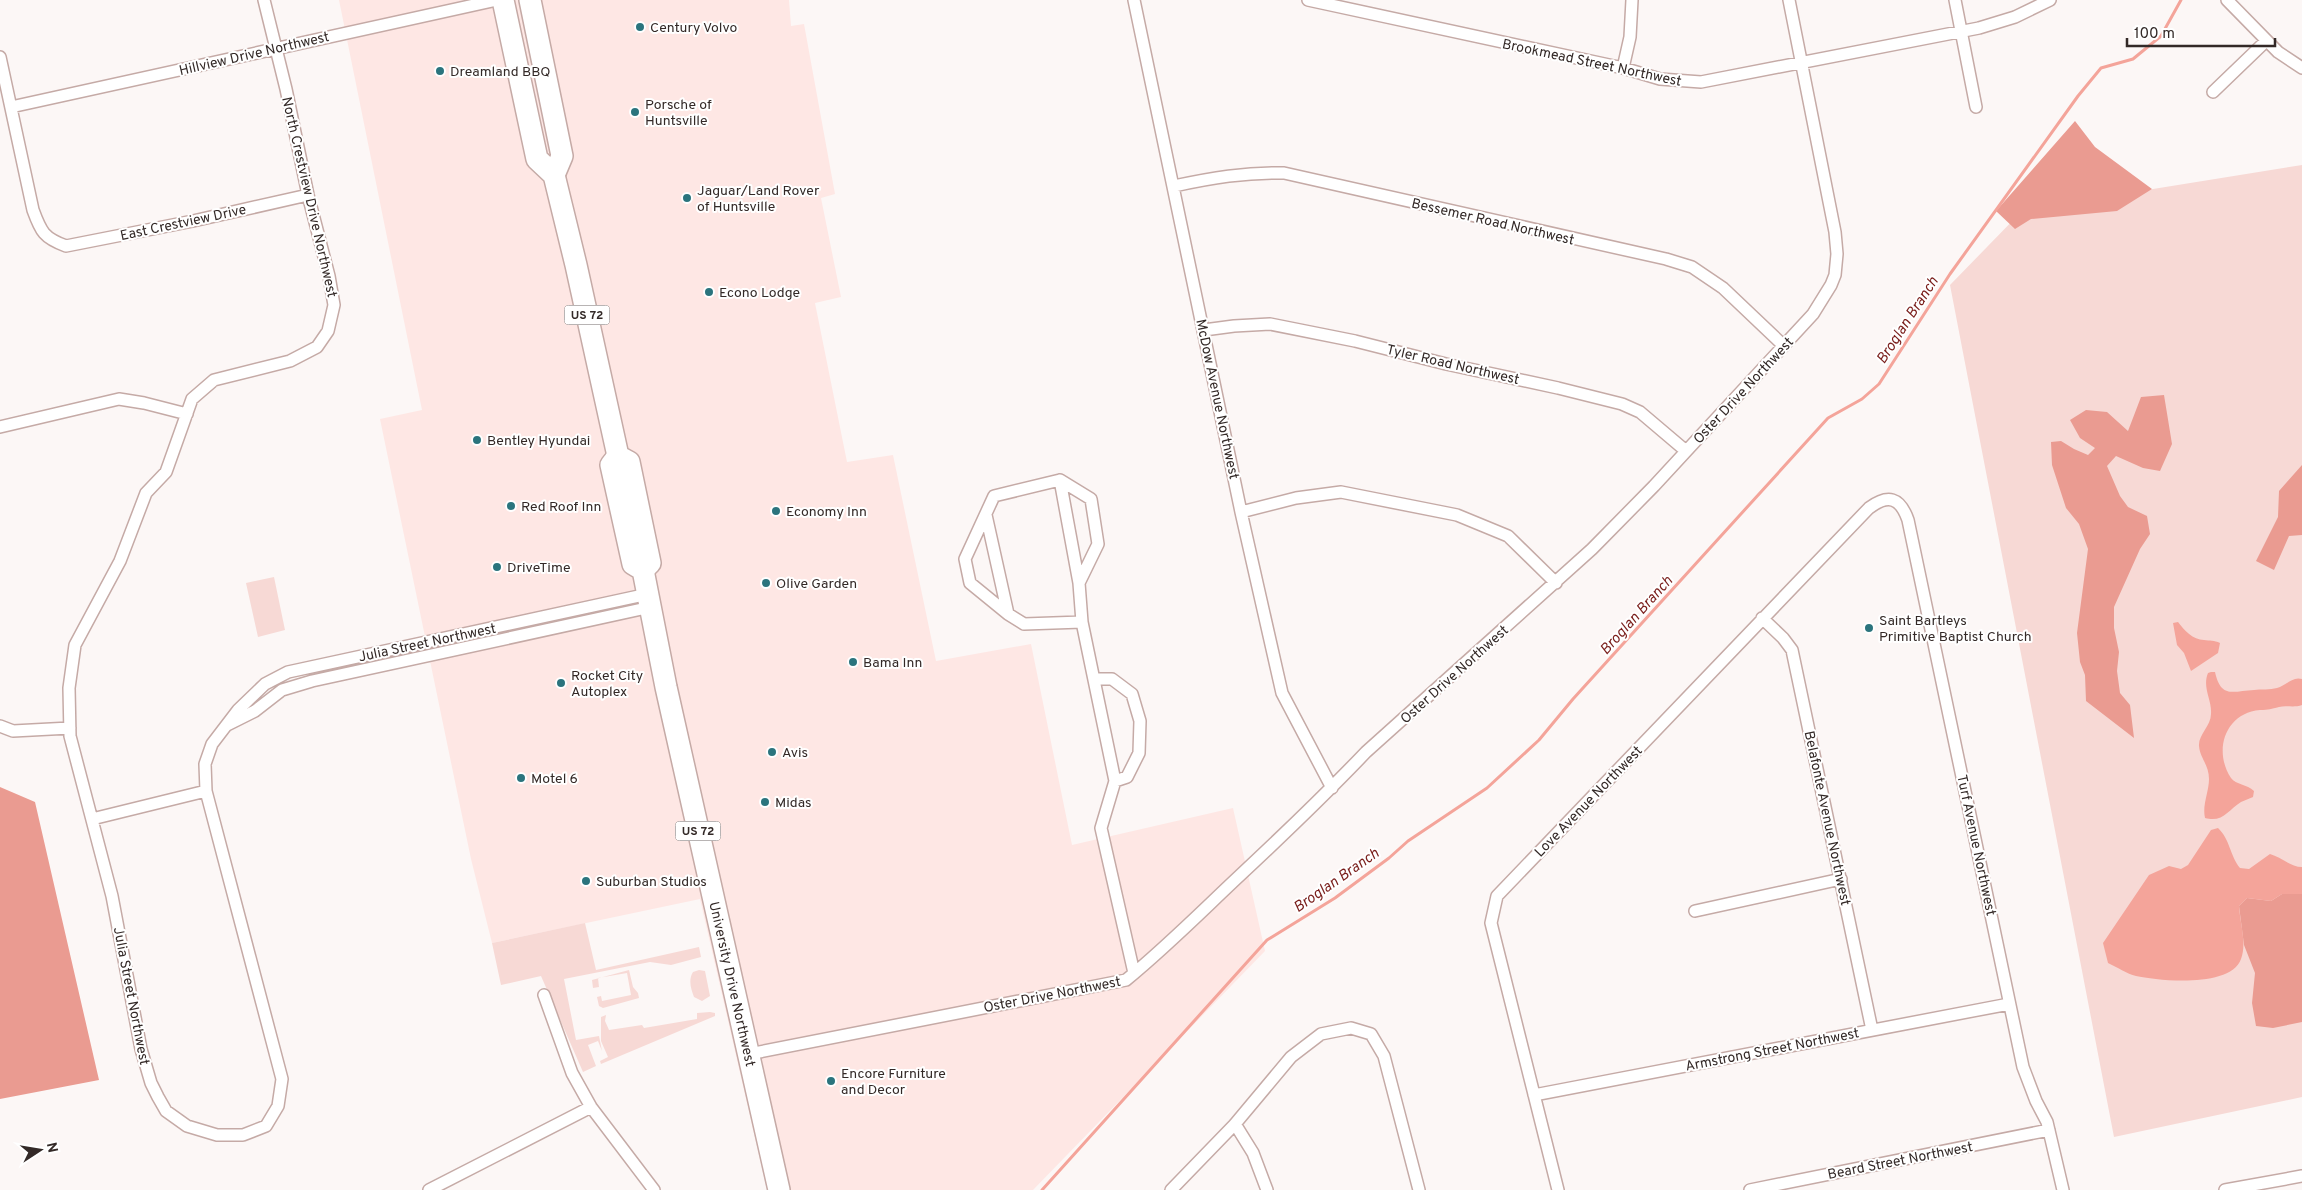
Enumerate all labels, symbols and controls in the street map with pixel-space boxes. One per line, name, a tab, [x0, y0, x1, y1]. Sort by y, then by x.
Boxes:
scale bar	[2127, 15, 2274, 47]
place label: Century Volvo	[650, 20, 737, 37]
marker: Century Volvo	[634, 21, 646, 33]
text: 100 m	[2134, 25, 2175, 44]
street label: Hillview Drive Northwest	[178, 29, 331, 80]
street label: Brookmead Street Northwest	[1500, 36, 1683, 91]
place label: Dreamland BBQ	[450, 64, 550, 81]
marker: Dreamland BBQ	[434, 65, 446, 77]
street label: North Crestview Drive Northwest	[277, 95, 340, 299]
place label: Porsche of Huntsville	[645, 97, 712, 130]
marker: Porsche of Huntsville	[629, 106, 641, 118]
place label: Jaguar/Land Rover of Huntsville	[697, 183, 820, 216]
marker: Jaguar/Land Rover of Huntsville	[681, 192, 693, 204]
street label: Bessemer Road Northwest	[1410, 195, 1576, 249]
street label: East Crestview Drive	[119, 202, 248, 245]
water label: Broglan Branch	[1873, 274, 1944, 368]
place label: Econo Lodge	[719, 285, 800, 302]
marker: Econo Lodge	[703, 286, 715, 298]
road number: US 72	[564, 306, 610, 324]
street label: McDow Avenue Northwest	[1191, 318, 1242, 481]
street label: Oster Drive Northwest	[1690, 334, 1798, 448]
street label: Tyler Road Northwest	[1385, 342, 1521, 389]
place label: Bentley Hyundai	[487, 433, 590, 450]
marker: Bentley Hyundai	[471, 434, 483, 446]
place label: Red Roof Inn	[521, 499, 601, 516]
marker: Red Roof Inn	[505, 500, 517, 512]
place label: Economy Inn	[786, 504, 867, 521]
marker: Economy Inn	[770, 505, 782, 517]
place label: DriveTime	[507, 560, 571, 577]
marker: DriveTime	[491, 561, 503, 573]
water label: Broglan Branch	[1596, 572, 1678, 660]
place label: Olive Garden	[776, 576, 857, 593]
marker: Olive Garden	[760, 577, 772, 589]
place label: Saint Bartleys Primitive Baptist Church	[1879, 613, 2032, 646]
street label: Julia Street Northwest	[357, 621, 498, 666]
street label: Oster Drive Northwest	[1398, 622, 1512, 728]
marker: Saint Bartleys Primitive Baptist Church	[1863, 622, 1875, 634]
place label: Bama Inn	[863, 655, 922, 672]
marker: Bama Inn	[847, 656, 859, 668]
place label: Rocket City Autoplex	[571, 668, 643, 701]
marker: Rocket City Autoplex	[555, 677, 567, 689]
street label: Belafonte Avenue Northwest	[1800, 729, 1853, 907]
street label: Love Avenue Northwest	[1532, 743, 1647, 861]
place label: Avis	[782, 745, 808, 762]
marker: Avis	[766, 746, 778, 758]
place label: Motel 6	[531, 771, 578, 788]
marker: Motel 6	[515, 772, 527, 784]
street label: Turf Avenue Northwest	[1952, 773, 1999, 917]
place label: Midas	[775, 795, 812, 812]
marker: Midas	[759, 796, 771, 808]
road number: US 72	[676, 821, 720, 840]
water label: Broglan Branch	[1290, 845, 1383, 918]
place label: Suburban Studios	[596, 874, 707, 891]
marker: Suburban Studios	[580, 875, 592, 887]
street label: University Drive Northwest	[704, 900, 758, 1068]
street label: Julia Street Northwest	[109, 926, 152, 1067]
street label: Oster Drive Northwest	[982, 974, 1122, 1017]
street label: Armstrong Street Northwest	[1684, 1025, 1861, 1076]
place label: Encore Furniture and Decor	[841, 1066, 946, 1099]
marker: Encore Furniture and Decor	[825, 1075, 837, 1087]
north arrow	[15, 1125, 65, 1175]
street label: Beard Street Northwest	[1826, 1139, 1974, 1184]
text: N	[42, 1141, 61, 1154]

